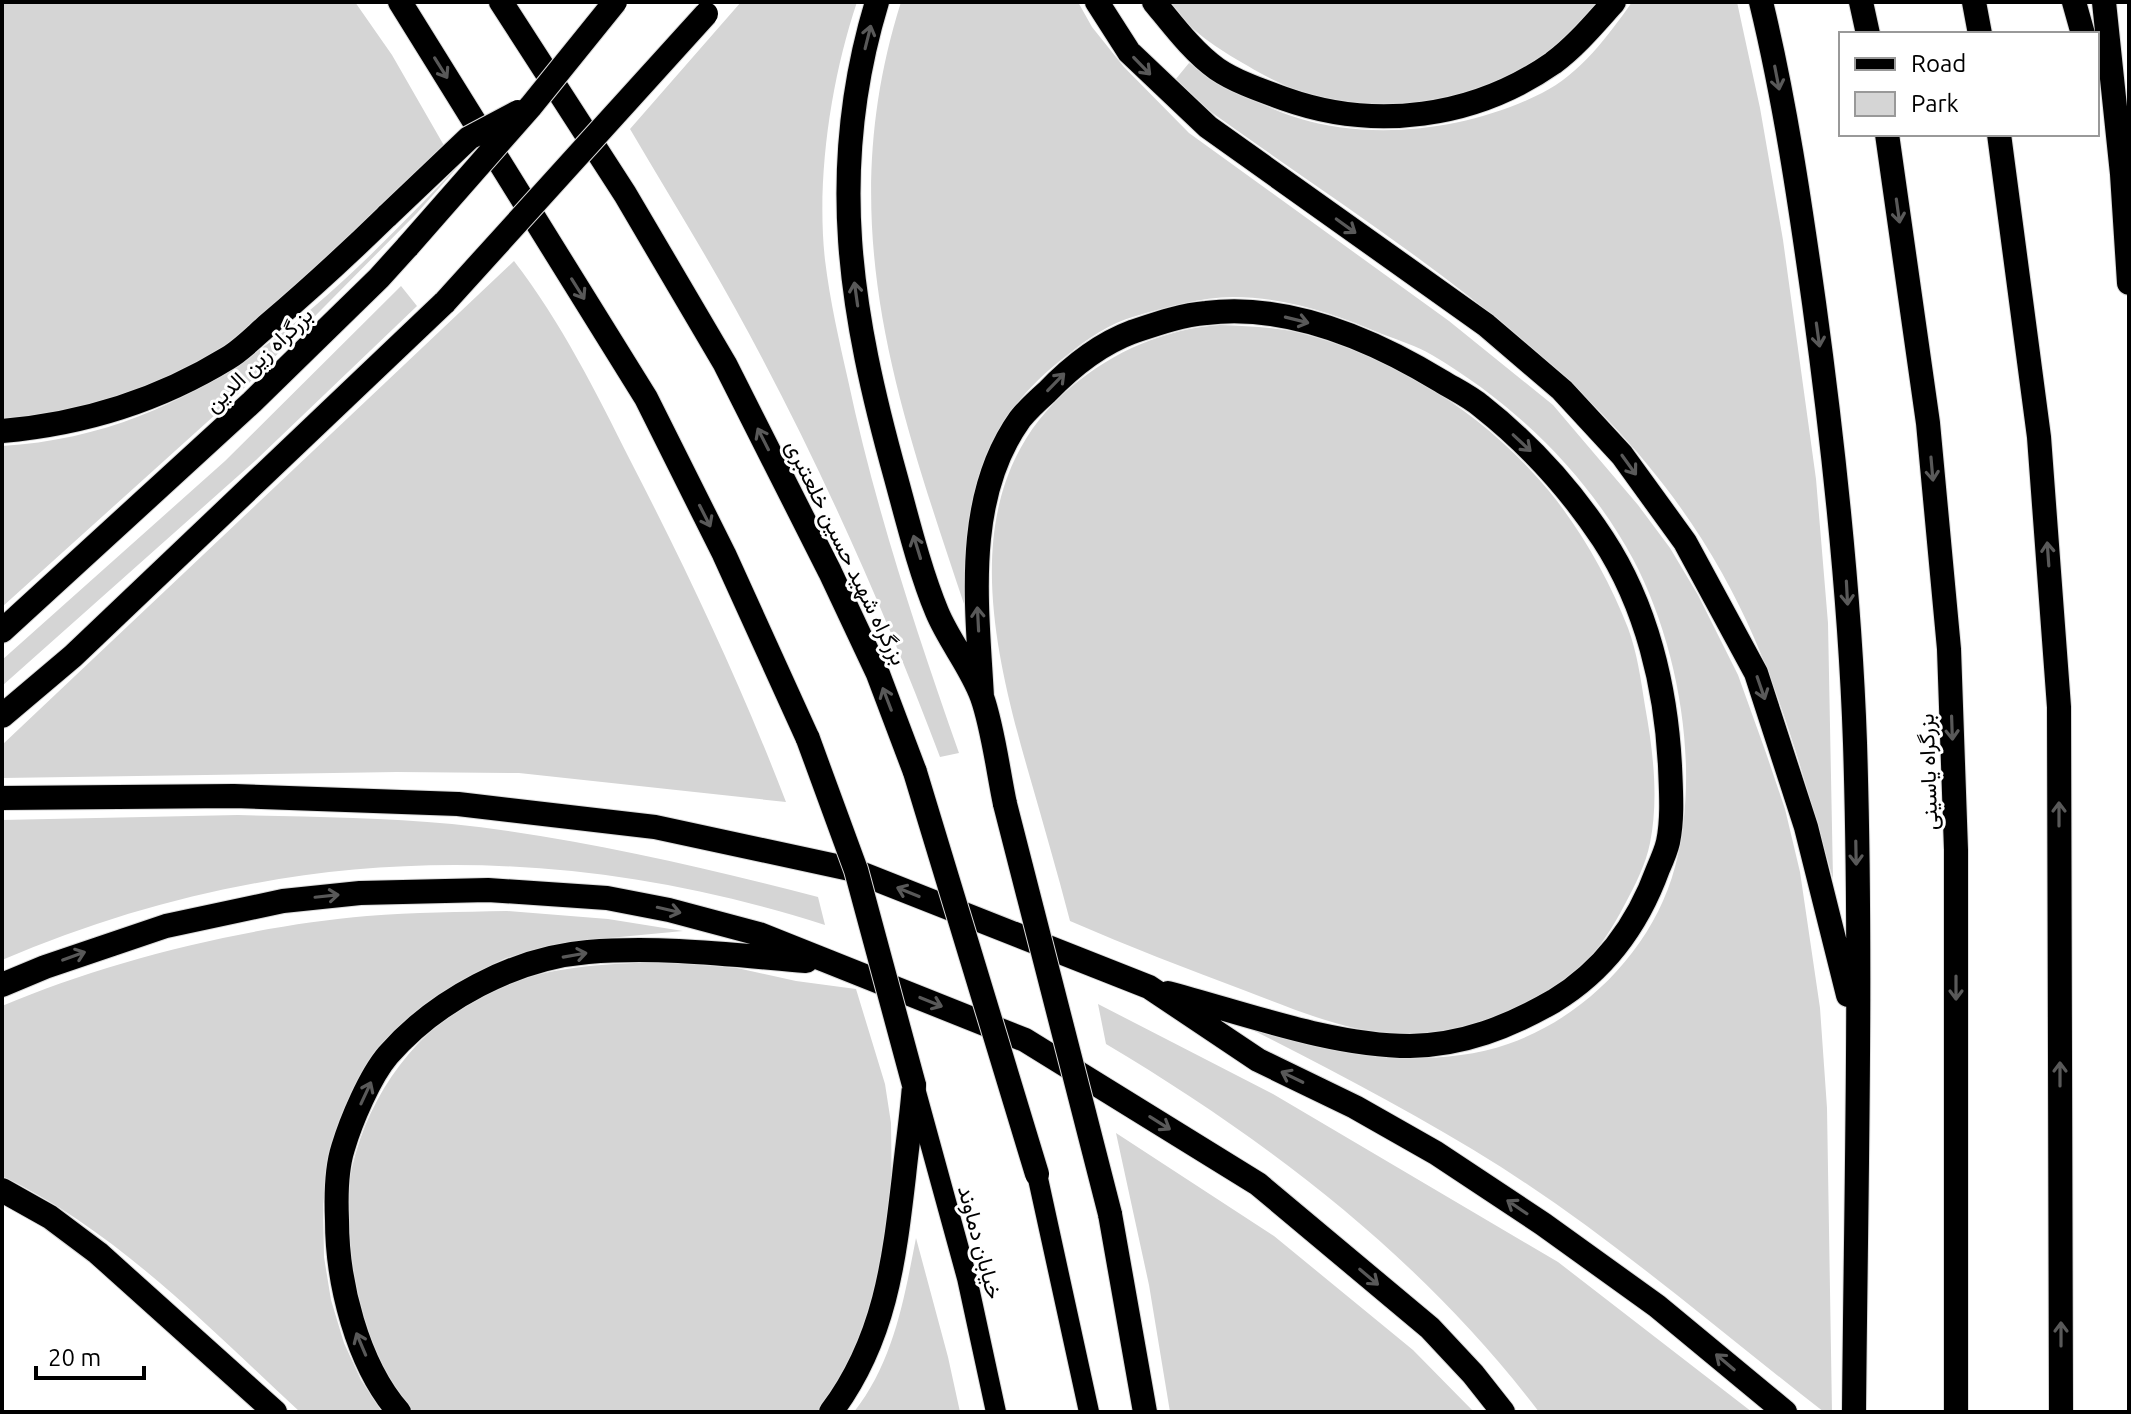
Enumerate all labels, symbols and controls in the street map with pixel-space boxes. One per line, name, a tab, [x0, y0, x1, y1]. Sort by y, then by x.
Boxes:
one-way arrow	[861, 24, 876, 50]
legend	[1839, 32, 2099, 136]
text: Road	[1911, 50, 1966, 77]
one-way arrow	[433, 56, 449, 79]
one-way arrow	[1132, 56, 1152, 75]
one-way arrow	[1770, 65, 1785, 91]
text: Park	[1911, 90, 1959, 117]
one-way arrow	[1891, 198, 1906, 223]
one-way arrow	[1334, 218, 1356, 235]
one-way arrow	[571, 277, 587, 300]
one-way arrow	[848, 282, 863, 307]
street label: بزرگراه زین الدین	[199, 301, 318, 418]
one-way arrow	[1283, 313, 1309, 328]
one-way arrow	[1811, 321, 1826, 348]
one-way arrow	[1046, 373, 1065, 392]
one-way arrow	[755, 428, 770, 452]
one-way arrow	[1511, 434, 1531, 452]
street label: بزرگراه شهید حسین خلعتبری	[780, 435, 912, 669]
one-way arrow	[1621, 453, 1637, 475]
one-way arrow	[1925, 455, 1940, 482]
one-way arrow	[698, 503, 713, 527]
one-way arrow	[908, 534, 923, 559]
one-way arrow	[2040, 541, 2055, 568]
one-way arrow	[1839, 579, 1854, 606]
one-way arrow	[971, 606, 986, 633]
one-way arrow	[1755, 675, 1770, 700]
one-way arrow	[879, 687, 893, 712]
street label: بزرگراه یاسینی	[1912, 713, 1944, 831]
one-way arrow	[1944, 714, 1959, 741]
one-way arrow	[2051, 801, 2067, 828]
one-way arrow	[1848, 839, 1864, 866]
one-way arrow	[896, 884, 921, 898]
one-way arrow	[313, 889, 340, 904]
one-way arrow	[656, 904, 681, 919]
one-way arrow	[562, 946, 587, 961]
one-way arrow	[62, 948, 86, 962]
one-way arrow	[1948, 974, 1964, 1001]
one-way arrow	[918, 996, 943, 1010]
one-way arrow	[2052, 1061, 2068, 1088]
one-way arrow	[1280, 1069, 1304, 1084]
one-way arrow	[360, 1081, 375, 1106]
one-way arrow	[1148, 1116, 1171, 1132]
street label: خیابان دماوند	[952, 1183, 1008, 1302]
one-way arrow	[1506, 1198, 1529, 1214]
one-way arrow	[1358, 1268, 1379, 1286]
one-way arrow	[2053, 1321, 2069, 1348]
scale bar	[36, 1330, 144, 1380]
one-way arrow	[353, 1333, 367, 1357]
text: 20 m	[48, 1344, 101, 1371]
one-way arrow	[1715, 1353, 1736, 1371]

